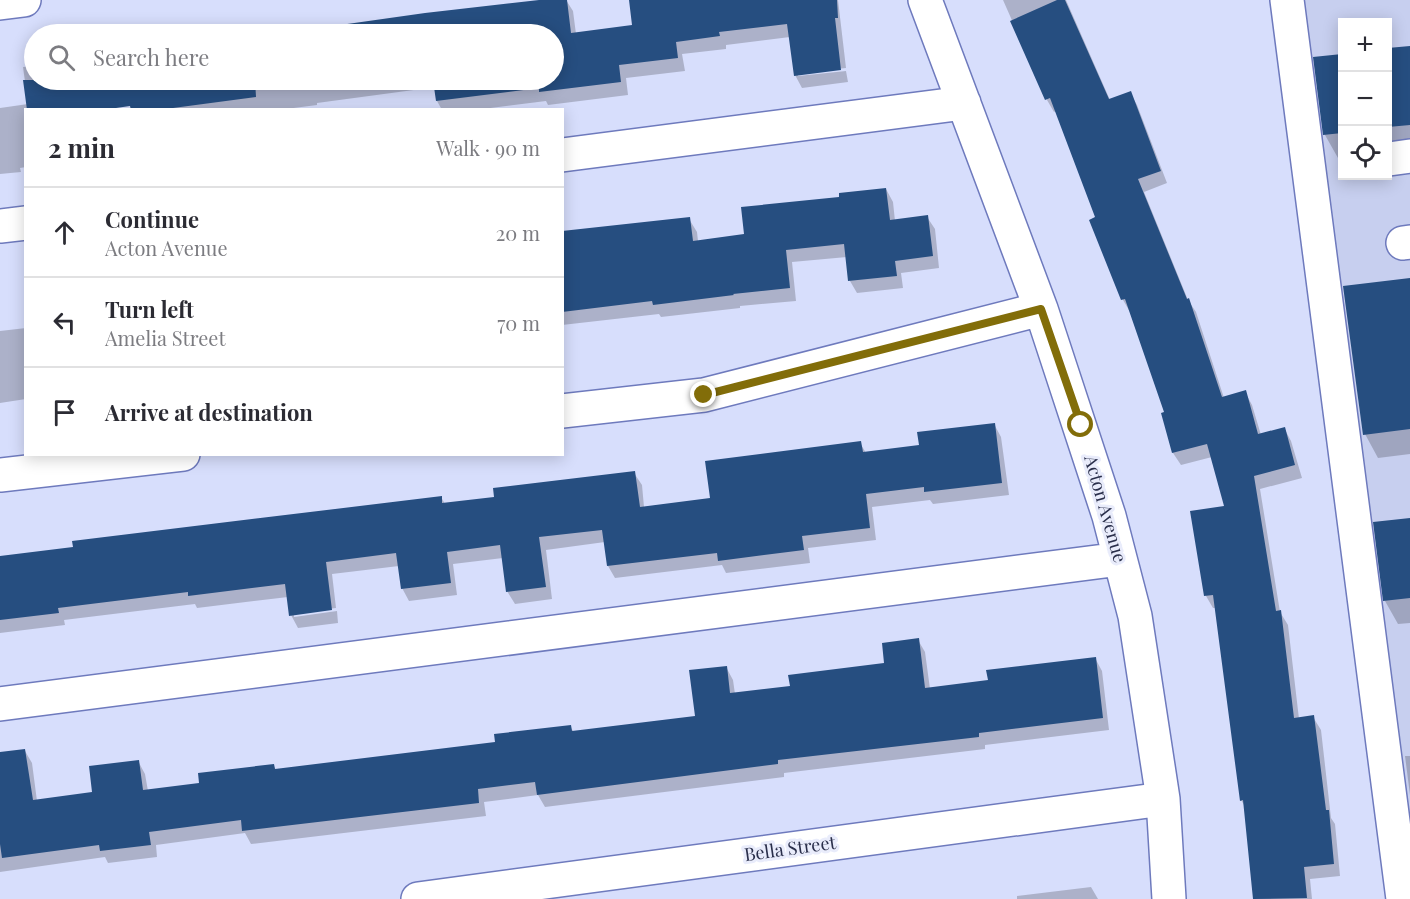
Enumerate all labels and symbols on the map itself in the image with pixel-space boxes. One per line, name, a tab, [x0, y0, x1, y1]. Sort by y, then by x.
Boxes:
route end	[690, 381, 716, 407]
route start	[1067, 411, 1093, 437]
street label: Acton Avenue	[1079, 451, 1133, 565]
street label: Bella Street	[743, 830, 838, 866]

